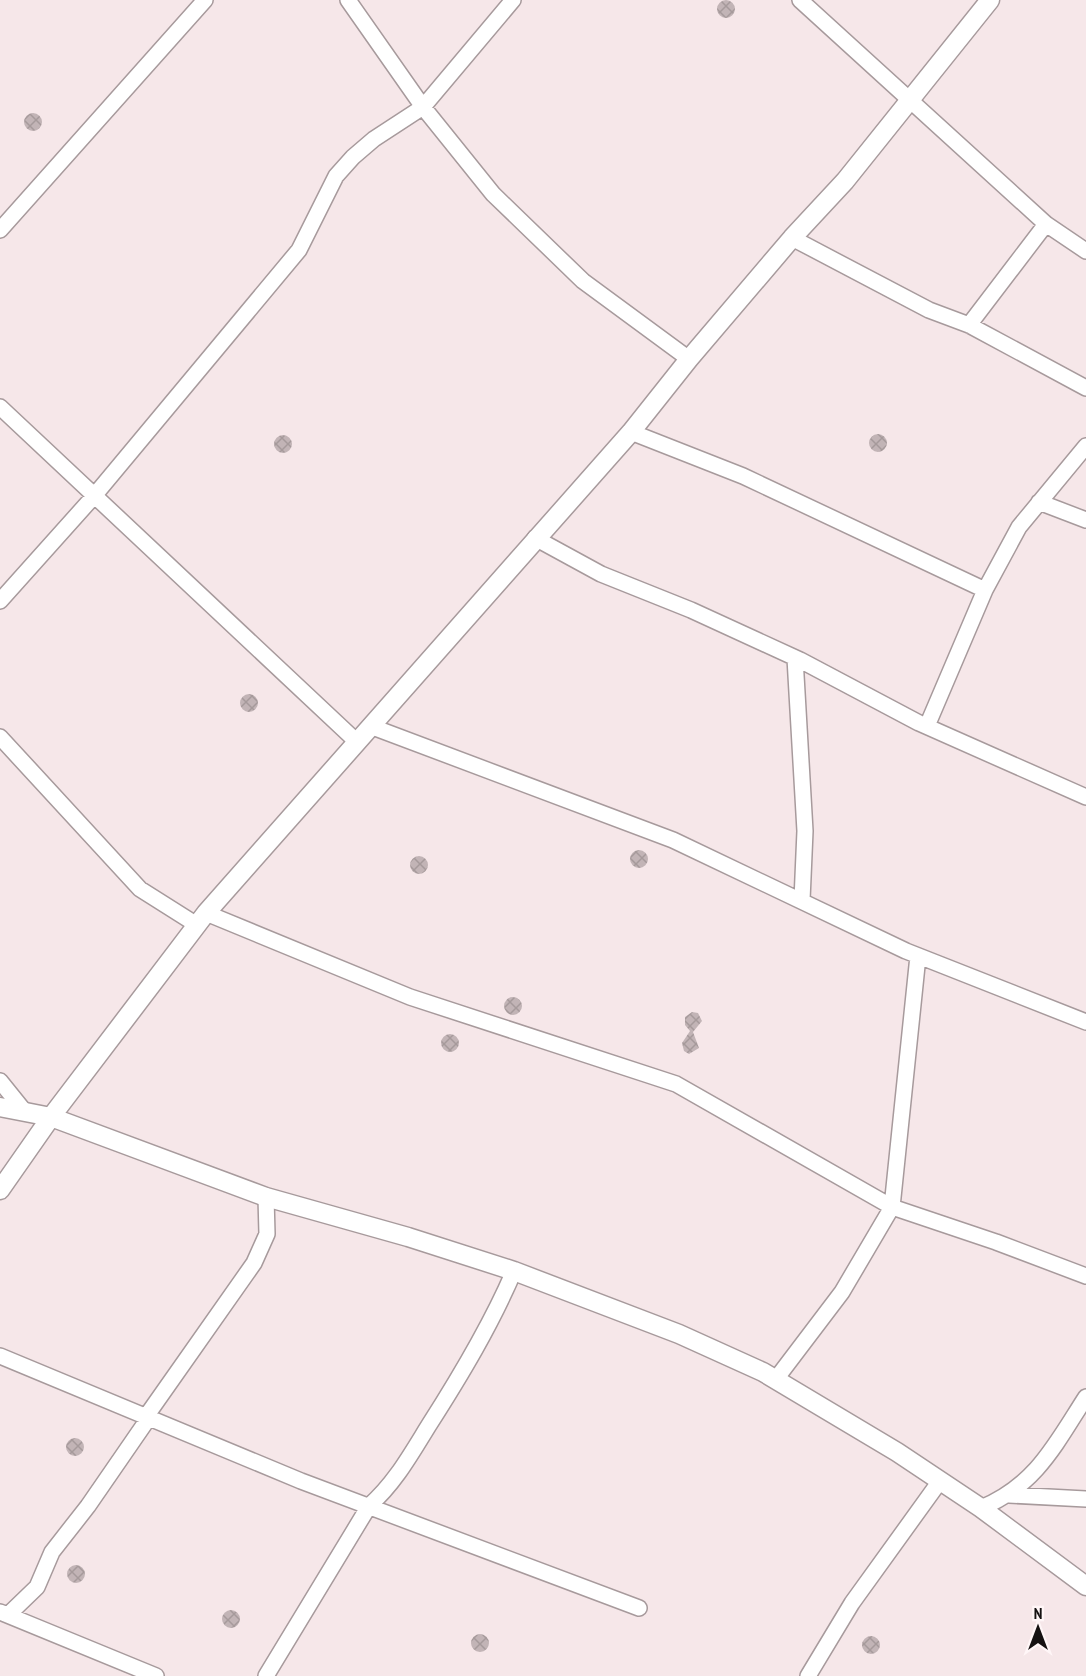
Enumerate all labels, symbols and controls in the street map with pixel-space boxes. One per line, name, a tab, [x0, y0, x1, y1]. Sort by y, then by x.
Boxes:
north arrow	[1008, 1598, 1068, 1658]
text: N	[1034, 1603, 1042, 1623]

